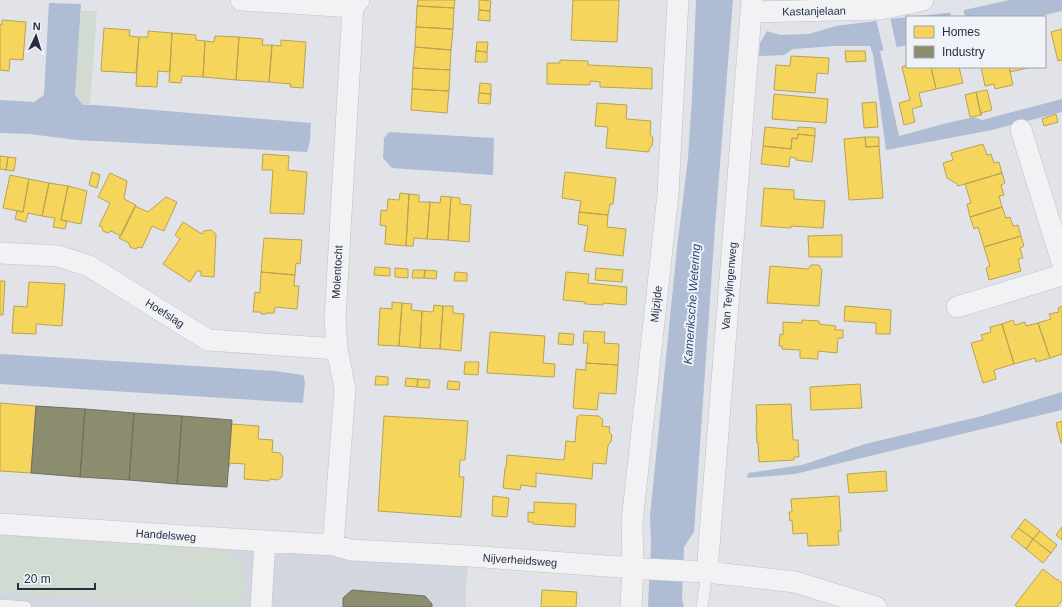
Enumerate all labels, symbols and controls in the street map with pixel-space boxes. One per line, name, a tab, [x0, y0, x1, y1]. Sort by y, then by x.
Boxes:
street label: Kastanjelaan	[782, 4, 846, 18]
north arrow	[16, 16, 56, 56]
legend	[906, 16, 1046, 68]
text: N	[32, 20, 41, 32]
text: Homes	[942, 25, 980, 39]
text: Industry	[942, 45, 985, 59]
street label: Van Teylingenweg	[719, 242, 739, 330]
water label: Kameriksche Wetering	[681, 243, 703, 365]
street label: Molentocht	[330, 245, 344, 299]
street label: Mijzijde	[648, 285, 664, 323]
street label: Hoefslag	[143, 296, 187, 330]
street label: Handelsweg	[135, 527, 197, 543]
street label: Nijverheidsweg	[482, 551, 558, 569]
scale bar	[18, 565, 95, 591]
text: 20 m	[24, 572, 51, 586]

